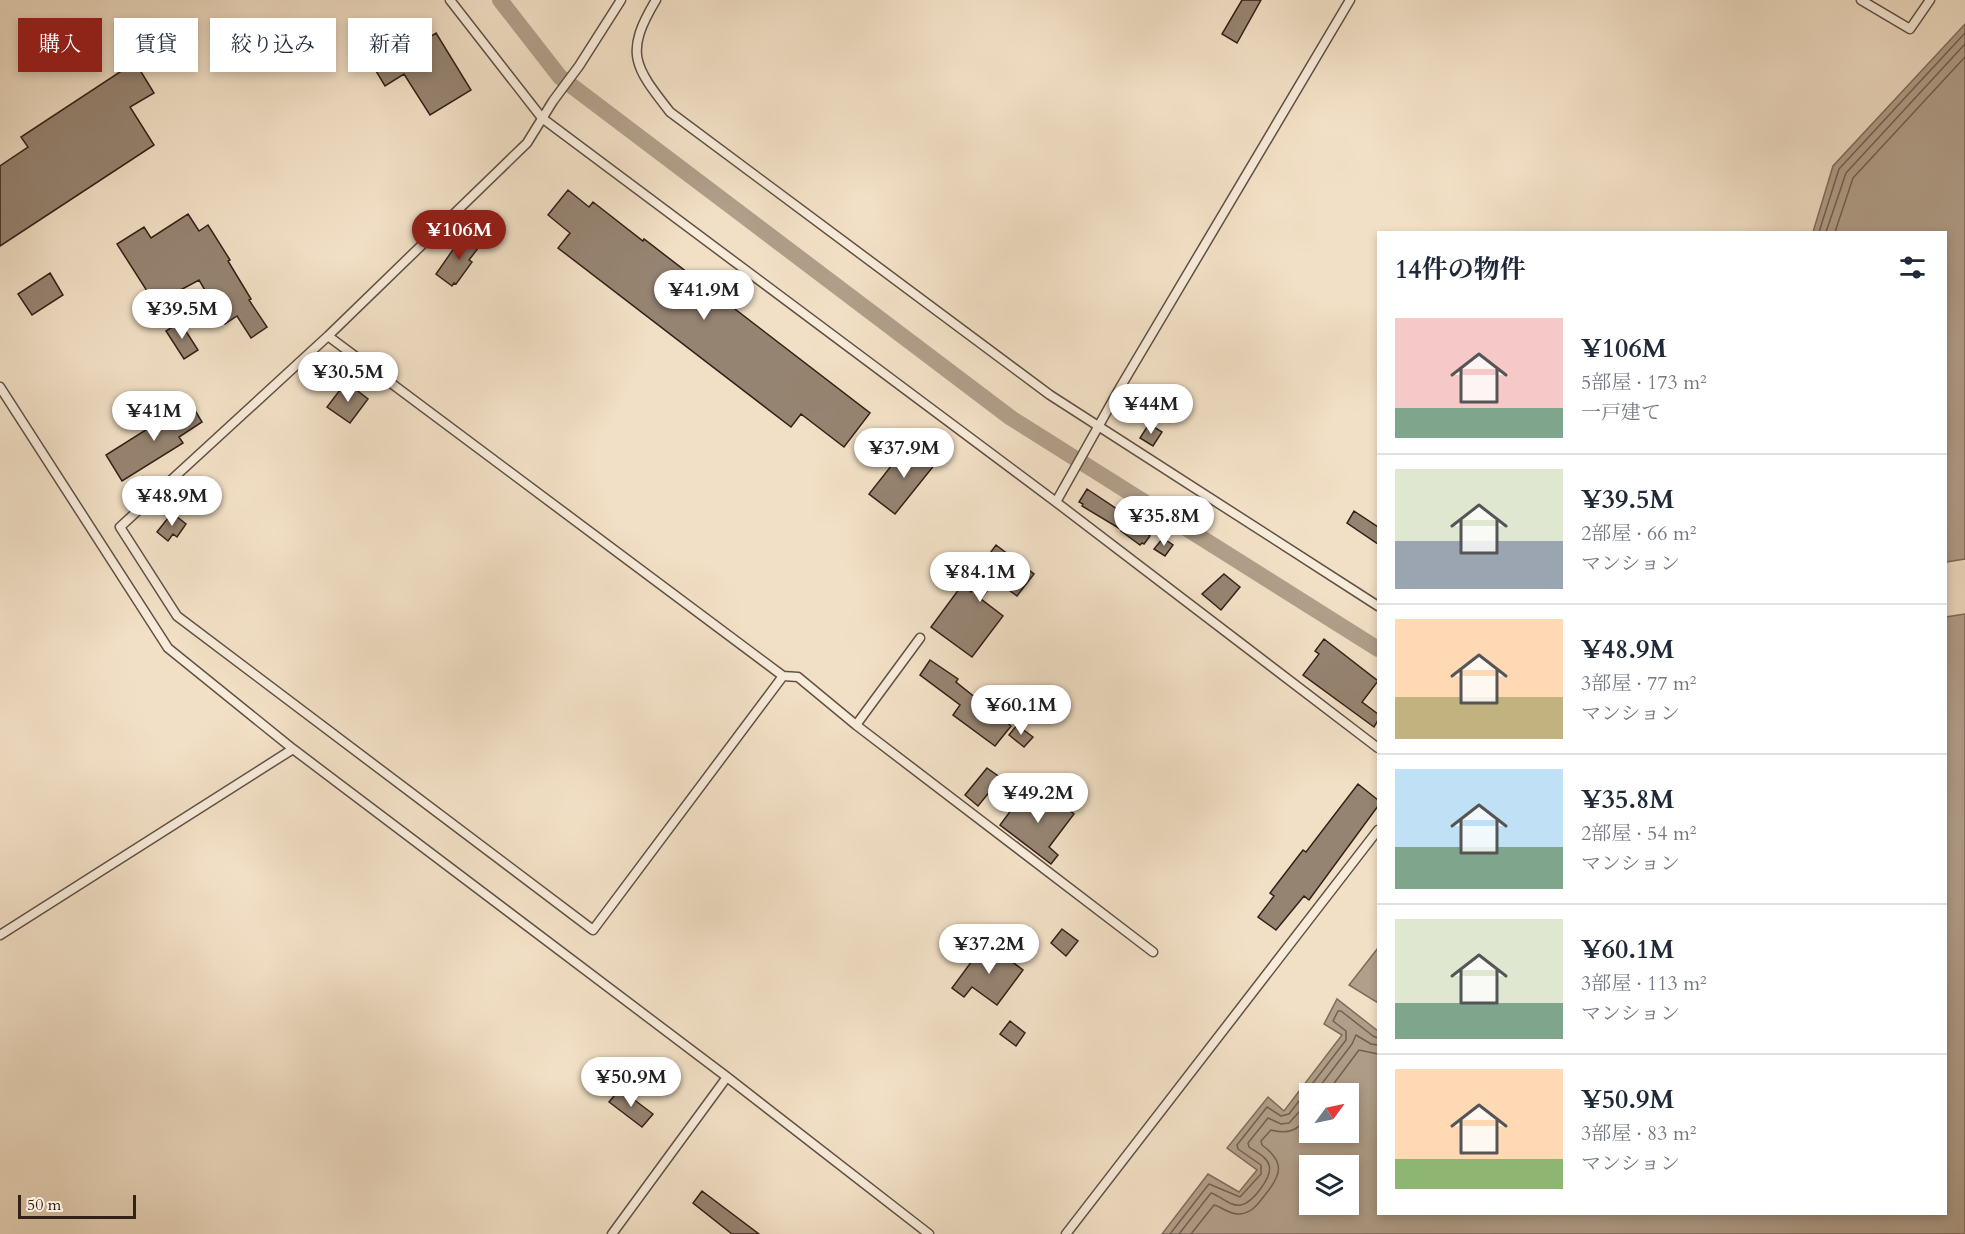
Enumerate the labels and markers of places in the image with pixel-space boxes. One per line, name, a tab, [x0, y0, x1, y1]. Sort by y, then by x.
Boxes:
pin: ¥106M	[417, 210, 501, 261]
pin: ¥41.9M	[655, 270, 753, 321]
pin: ¥39.5M	[133, 289, 231, 340]
pin: ¥30.5M	[299, 352, 397, 403]
pin: ¥44M	[1115, 384, 1187, 435]
pin: ¥41M	[118, 391, 190, 442]
pin: ¥37.9M	[855, 428, 953, 479]
pin: ¥48.9M	[123, 476, 221, 527]
pin: ¥35.8M	[1115, 496, 1213, 547]
pin: ¥84.1M	[931, 552, 1029, 603]
pin: ¥60.1M	[972, 685, 1070, 736]
pin: ¥49.2M	[989, 773, 1087, 824]
pin: ¥37.2M	[940, 924, 1038, 975]
pin: ¥50.9M	[582, 1057, 680, 1108]

